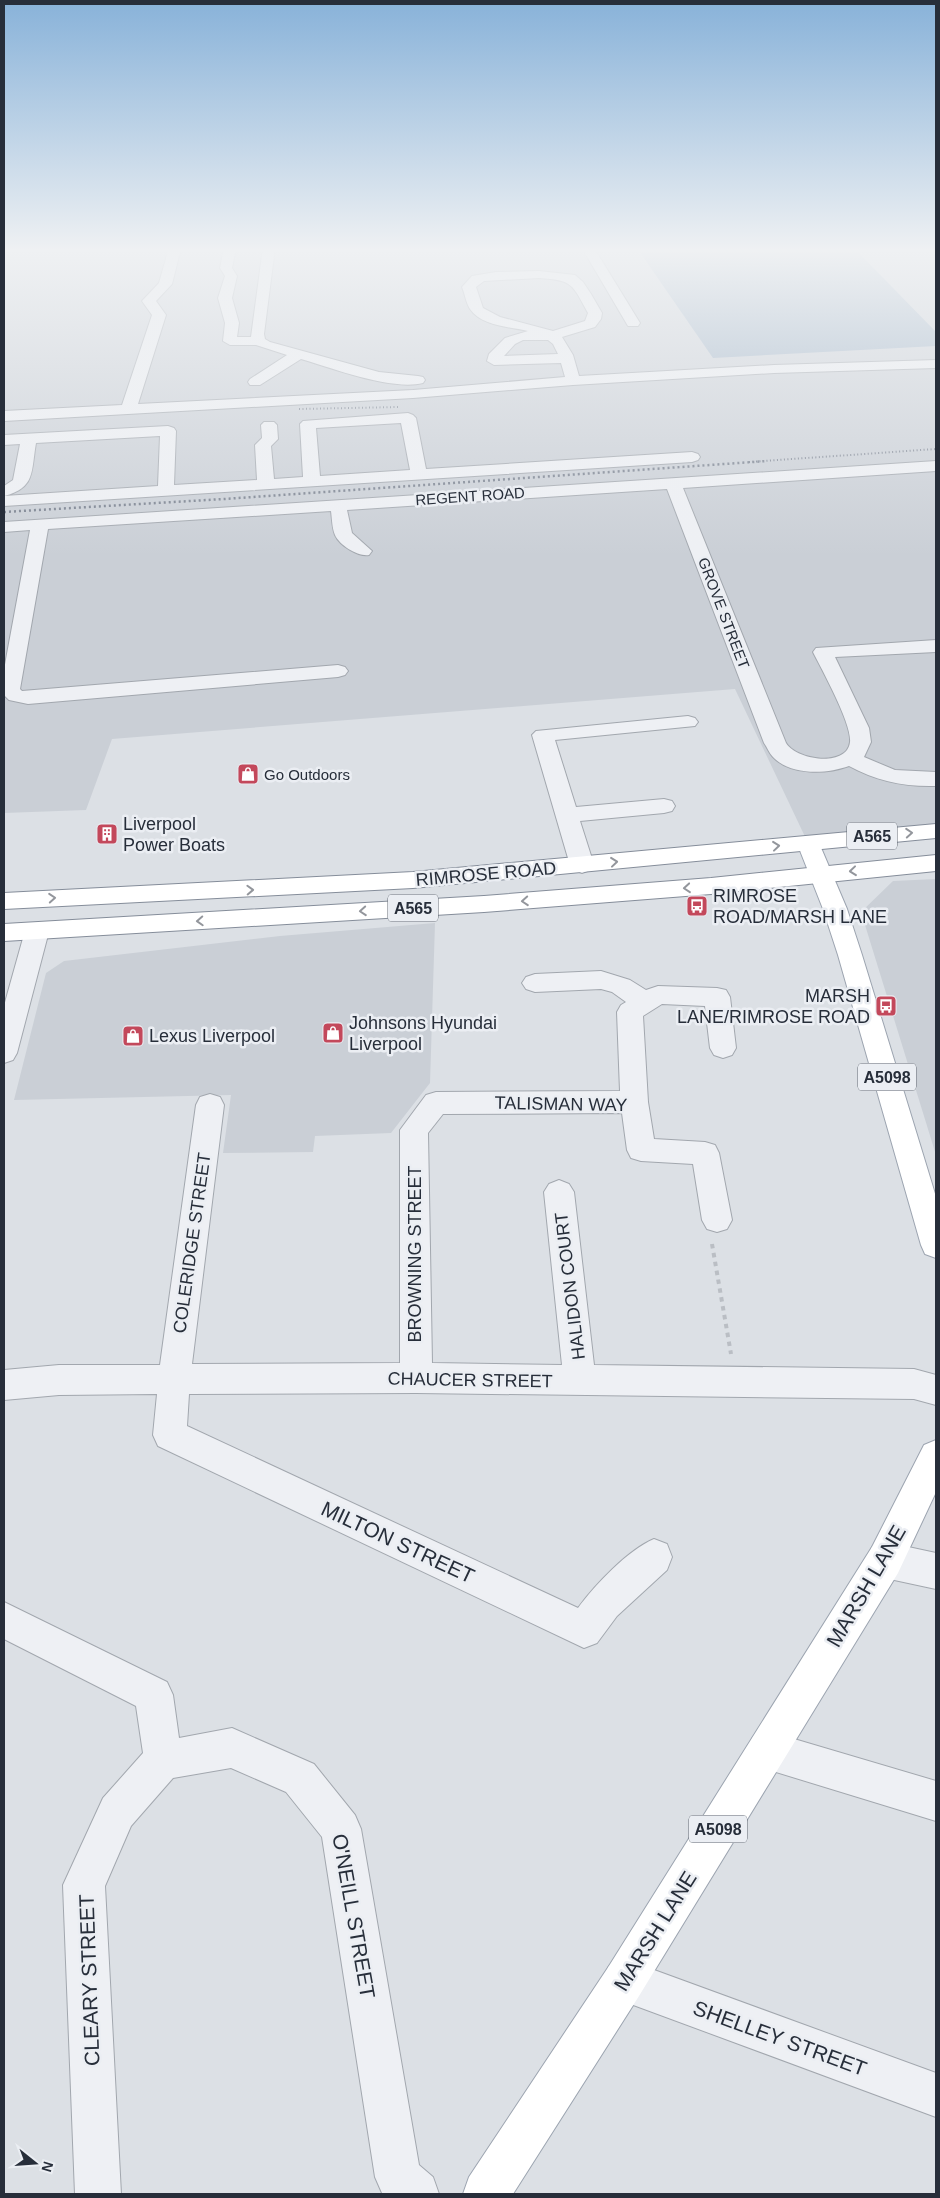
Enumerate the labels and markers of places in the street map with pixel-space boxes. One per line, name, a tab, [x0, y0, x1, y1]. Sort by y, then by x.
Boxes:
shop icon: Go Outdoors	[236, 762, 260, 786]
place label: Go Outdoors	[264, 766, 350, 783]
place label: Liverpool Power Boats	[123, 814, 225, 855]
building icon: Liverpool Power Boats	[95, 822, 119, 846]
place label: RIMROSE ROAD/MARSH LANE	[713, 886, 887, 927]
bus stop icon: RIMROSE ROAD/MARSH LANE	[685, 894, 709, 918]
place label: MARSH LANE/RIMROSE ROAD	[677, 986, 870, 1027]
bus stop icon: MARSH LANE/RIMROSE ROAD	[874, 994, 898, 1018]
place label: Johnsons Hyundai Liverpool	[349, 1013, 497, 1054]
shop icon: Johnsons Hyundai Liverpool	[321, 1021, 345, 1045]
shop icon: Lexus Liverpool	[121, 1024, 145, 1048]
place label: Lexus Liverpool	[149, 1026, 275, 1046]

